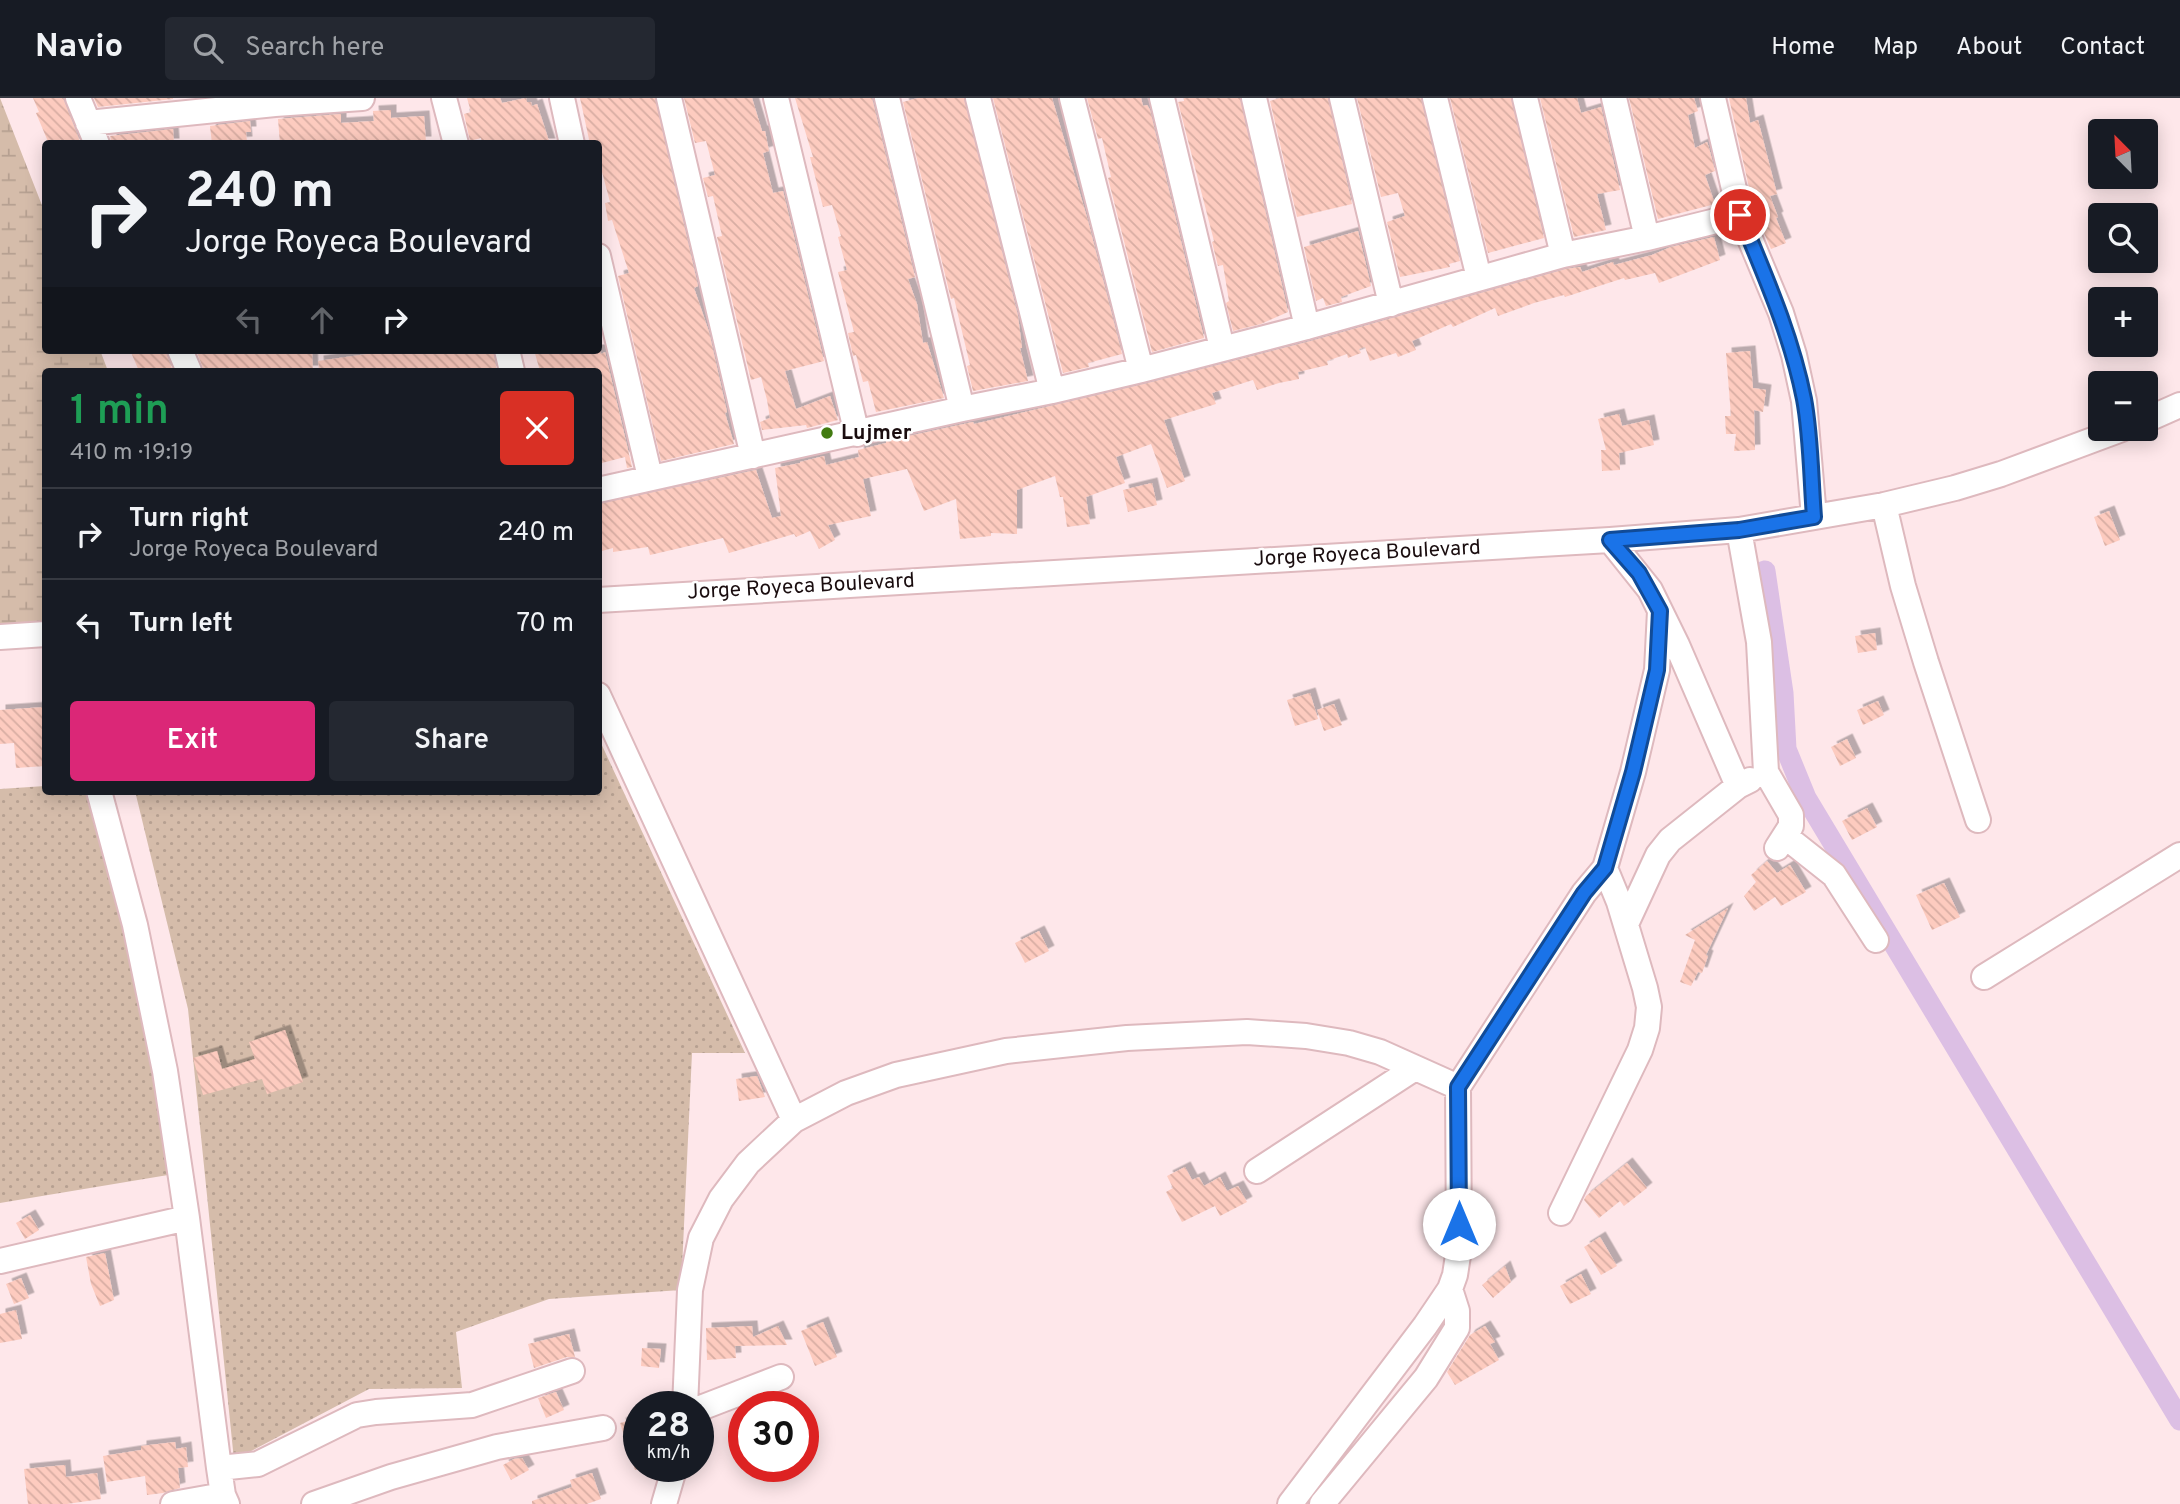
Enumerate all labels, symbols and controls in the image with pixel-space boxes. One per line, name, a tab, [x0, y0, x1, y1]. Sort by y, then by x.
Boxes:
search box	[165, 17, 655, 80]
text: Navio	[35, 27, 123, 69]
icon: search	[189, 29, 227, 67]
text: Search here	[245, 32, 384, 65]
text: Home	[1771, 33, 1835, 63]
text: Map	[1873, 33, 1918, 63]
text: About	[1956, 33, 2022, 63]
text: Contact	[2060, 33, 2145, 63]
north arrow	[2088, 119, 2158, 189]
map controls	[2088, 119, 2158, 441]
text: 240 m	[185, 163, 334, 225]
icon: right	[70, 168, 161, 259]
pin	[1710, 185, 1770, 245]
icon: arrive	[1721, 196, 1759, 234]
button: search	[2088, 203, 2158, 273]
text: Jorge Royeca Boulevard	[185, 224, 532, 264]
button: +	[2088, 287, 2158, 357]
icon: left	[230, 301, 268, 339]
icon: ahead	[303, 301, 341, 339]
icon: right	[376, 301, 414, 339]
button: −	[2088, 371, 2158, 441]
text: 1 min	[70, 386, 169, 439]
button: close	[500, 391, 574, 465]
place label: Lujmer	[841, 420, 912, 447]
marker: Lujmer	[819, 425, 835, 441]
text: 410 m · 19:19	[70, 439, 193, 468]
text: Turn right	[129, 503, 249, 536]
icon: right	[70, 515, 108, 553]
text: 240 m	[497, 517, 574, 550]
street label: Jorge Royeca Boulevard	[1253, 535, 1481, 573]
text: Jorge Royeca Boulevard	[129, 536, 378, 565]
street label: Jorge Royeca Boulevard	[687, 568, 915, 606]
icon: left	[70, 606, 108, 644]
text: Turn left	[129, 608, 233, 641]
text: 70 m	[516, 608, 574, 641]
button: Exit	[70, 701, 315, 781]
button: Share	[329, 701, 574, 781]
position arrow	[1422, 1187, 1496, 1261]
speed limit sign: 30	[728, 1391, 819, 1482]
text: 28	[647, 1405, 690, 1449]
text: km/h	[647, 1442, 690, 1465]

